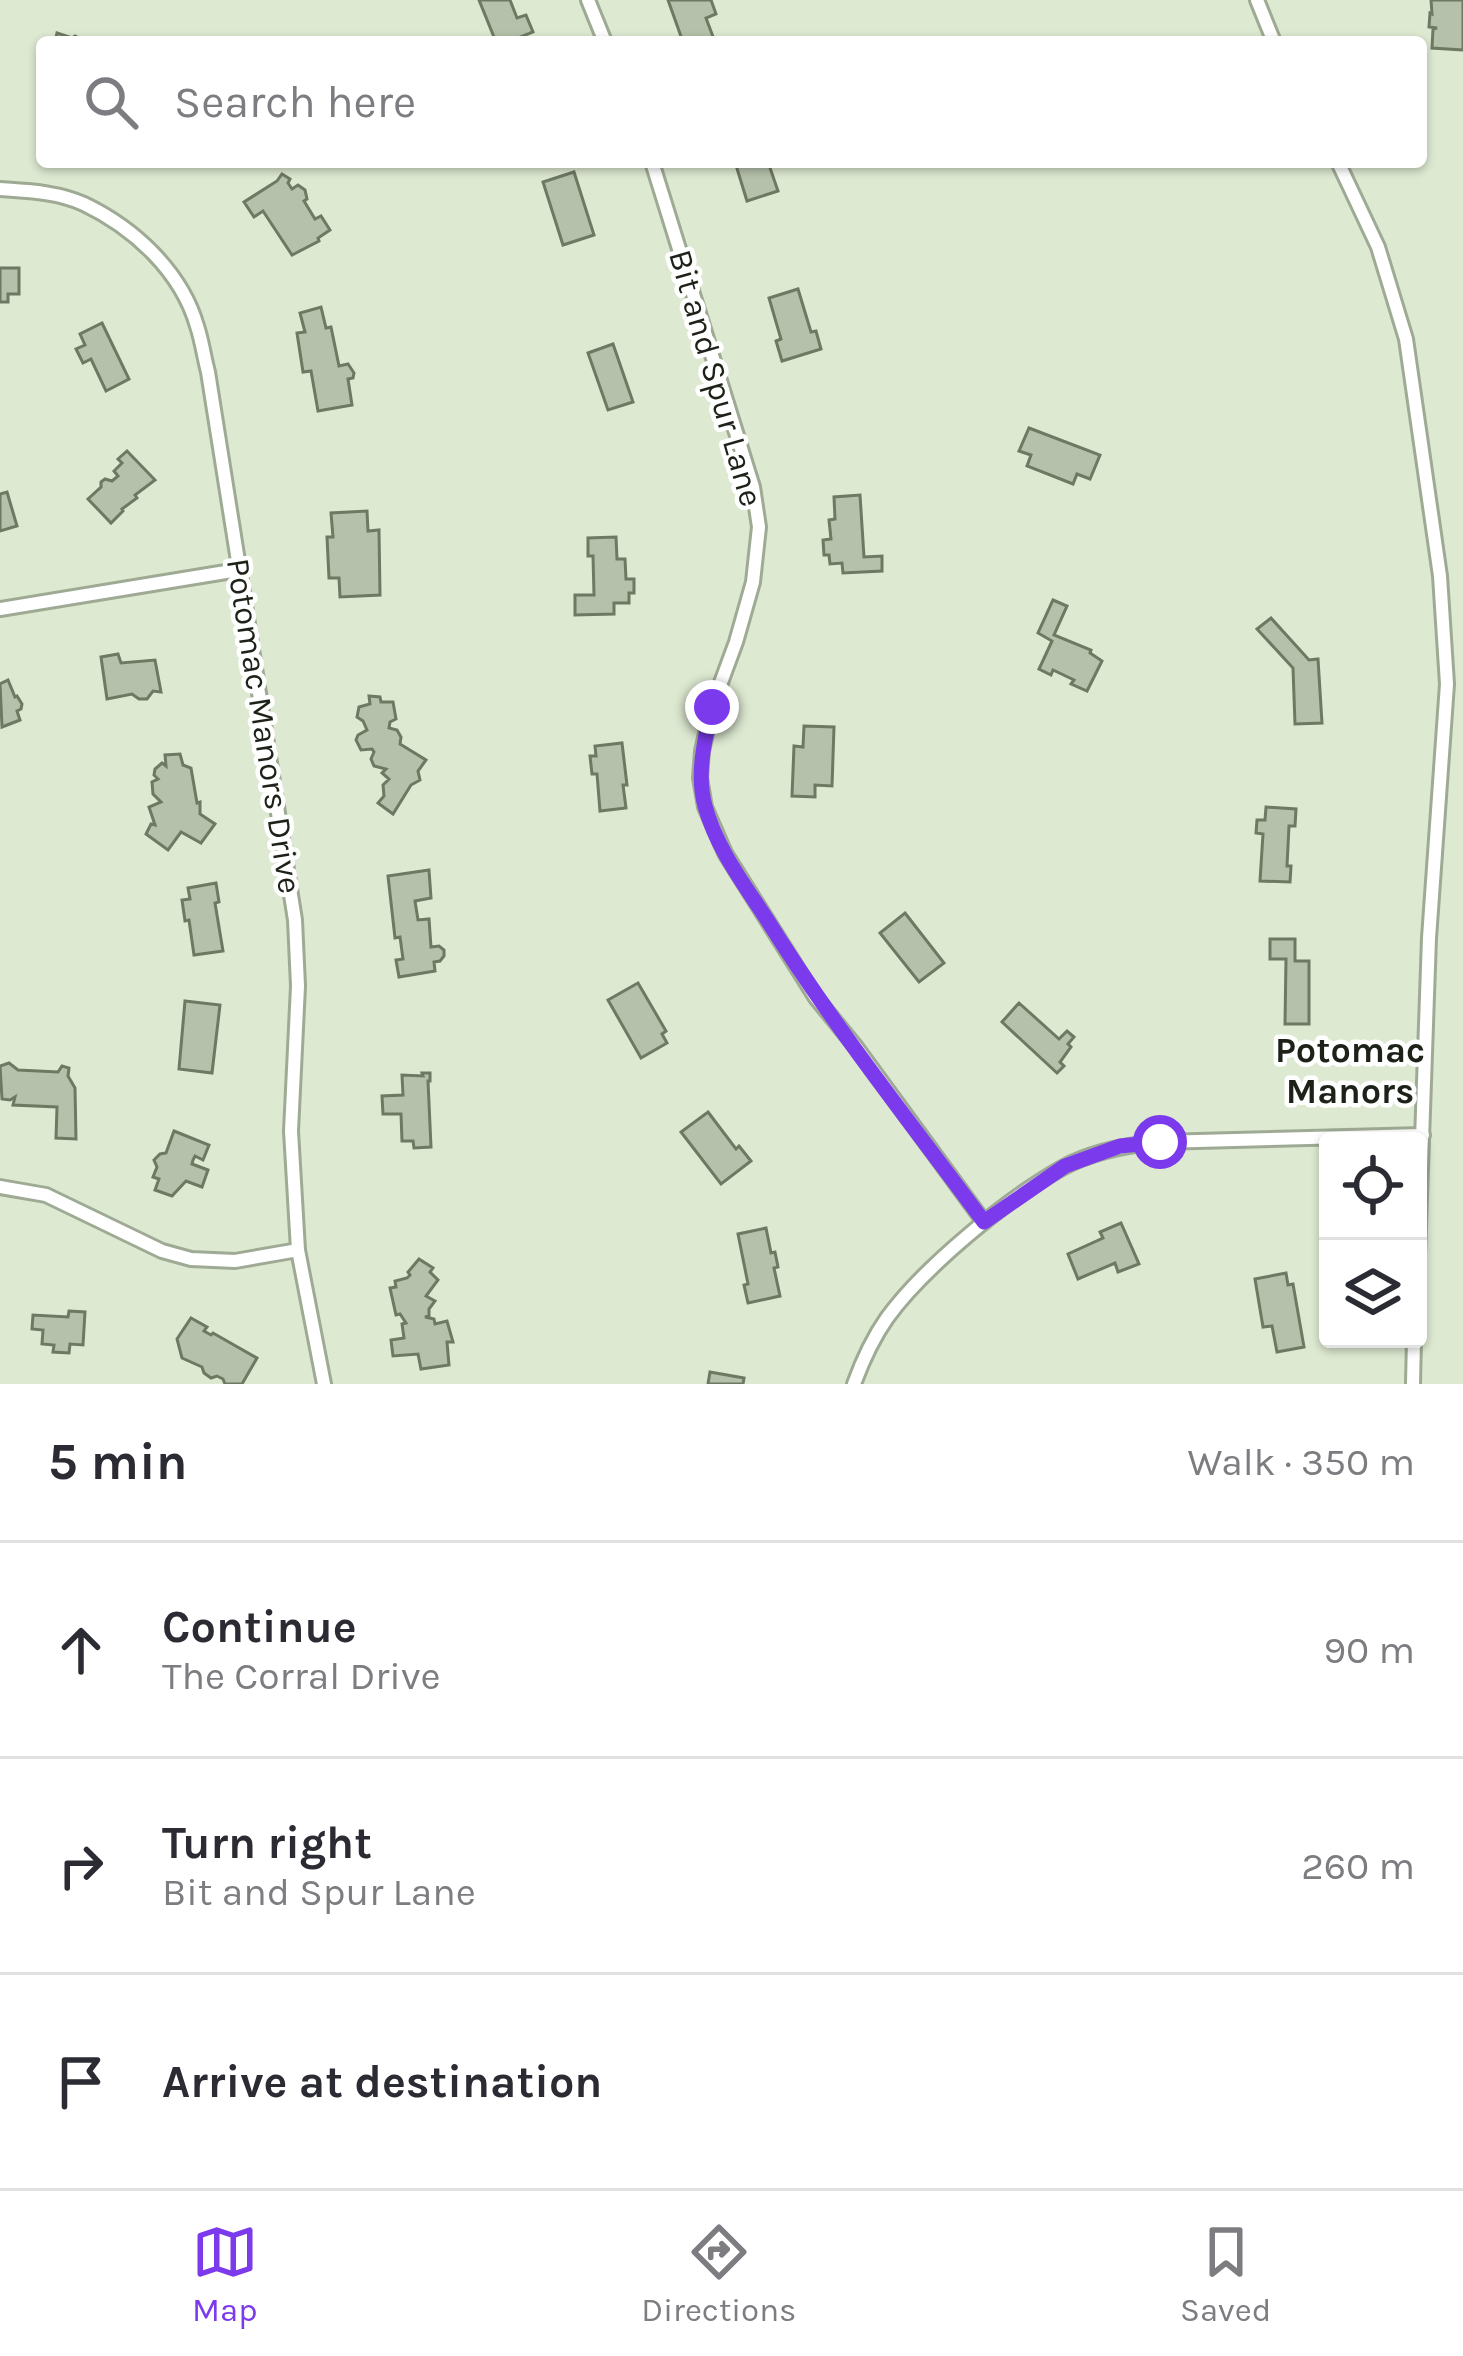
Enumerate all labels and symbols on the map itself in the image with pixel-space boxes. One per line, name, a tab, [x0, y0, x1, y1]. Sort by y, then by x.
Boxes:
street label: Bit and Spur Lane	[661, 245, 771, 511]
street label: Potomac Manors Drive	[219, 556, 309, 896]
route end	[685, 680, 739, 734]
district label: Potomac Manors	[1275, 1029, 1425, 1112]
route start	[1133, 1115, 1187, 1169]

